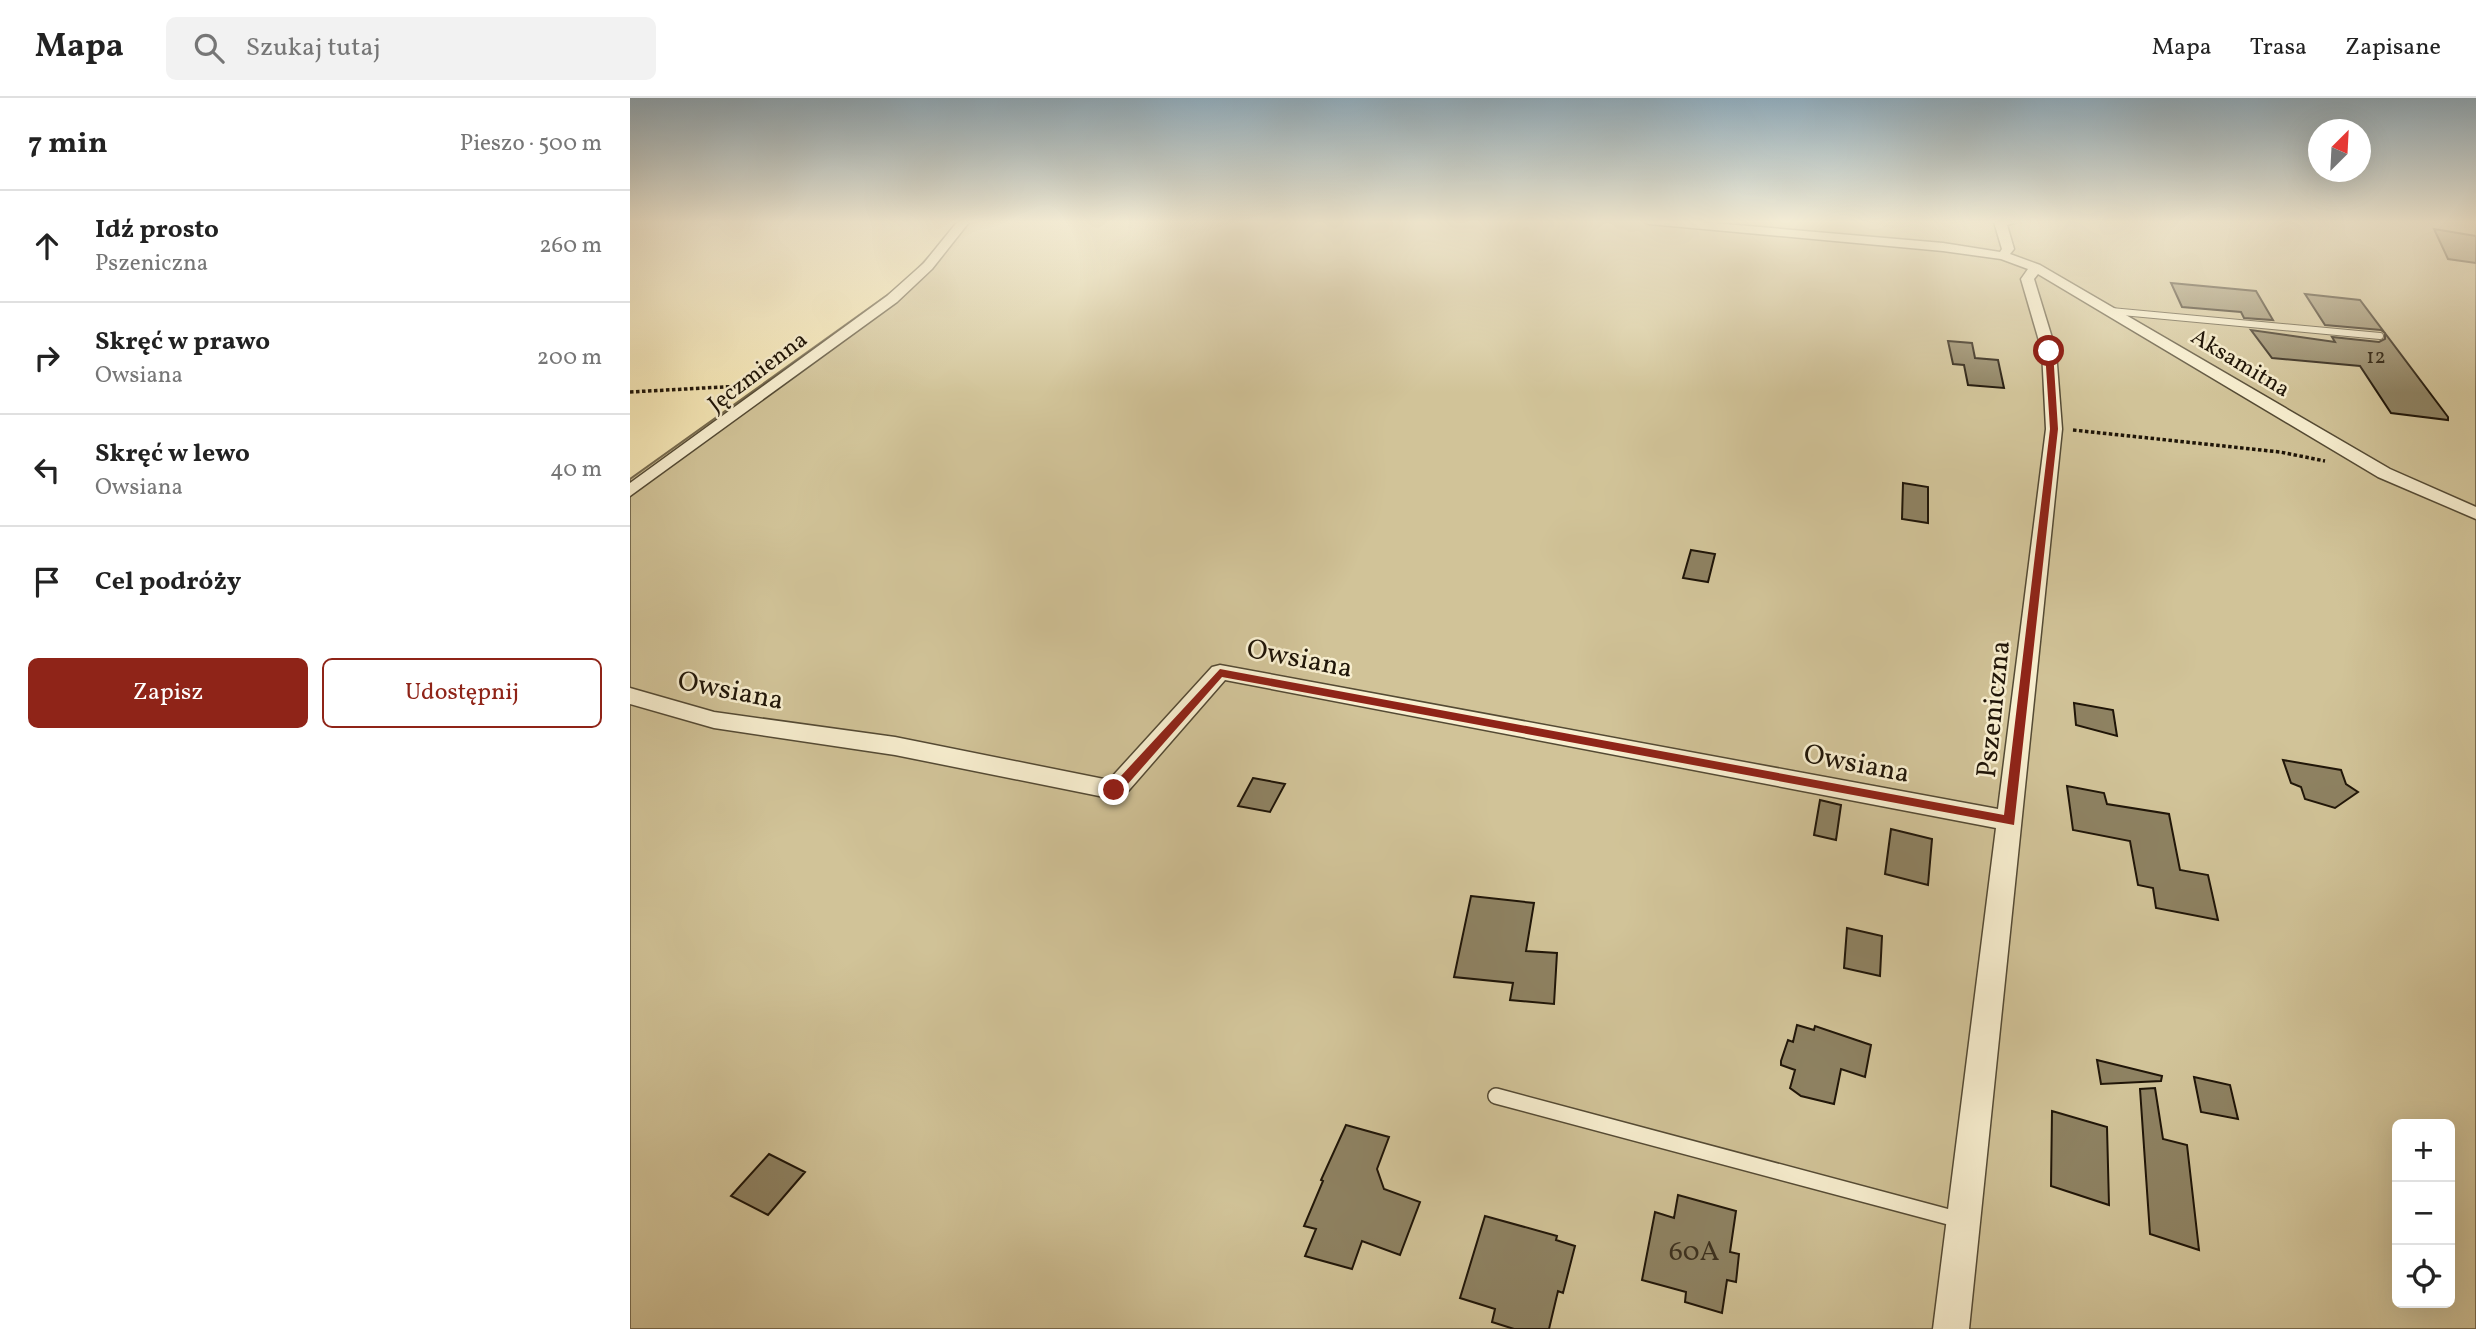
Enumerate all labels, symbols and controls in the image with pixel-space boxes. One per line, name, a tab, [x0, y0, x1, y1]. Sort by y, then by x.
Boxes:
search box	[166, 17, 656, 80]
text: Mapa	[35, 25, 124, 71]
icon: search	[190, 29, 228, 67]
text: Szukaj tutaj	[246, 30, 381, 66]
text: Mapa	[2152, 31, 2212, 65]
text: Trasa	[2250, 31, 2307, 65]
text: Zapisane	[2345, 31, 2441, 65]
north arrow	[2308, 119, 2371, 182]
text: 7 min	[28, 123, 108, 165]
text: Pieszo · 500 m	[460, 128, 602, 160]
text: Idź prosto	[95, 212, 219, 248]
icon: ahead	[28, 227, 66, 265]
text: 260 m	[539, 230, 602, 262]
text: Pszeniczna	[95, 248, 208, 280]
street label: Aksamitna	[2184, 322, 2296, 406]
text: Skręć w prawo	[95, 324, 270, 360]
street label: Jęczmienna	[702, 325, 815, 421]
route start	[2033, 335, 2064, 366]
icon: right	[28, 339, 66, 377]
text: 200 m	[537, 342, 602, 374]
house number: 12	[2366, 343, 2386, 372]
text: Owsiana	[95, 360, 183, 392]
text: Skręć w lewo	[95, 436, 250, 472]
icon: left	[28, 451, 66, 489]
text: 40 m	[550, 454, 602, 486]
text: Owsiana	[95, 472, 183, 504]
icon: arrive	[28, 563, 66, 601]
text: Cel podróży	[95, 564, 241, 600]
street label: Owsiana	[1243, 630, 1356, 689]
street label: Pszeniczna	[1968, 639, 2021, 780]
button: Zapisz	[28, 658, 308, 728]
button: Udostępnij	[322, 658, 602, 728]
street label: Owsiana	[674, 662, 787, 721]
street label: Owsiana	[1800, 735, 1913, 794]
route end	[1098, 774, 1129, 805]
map controls	[2392, 1119, 2455, 1308]
button: +	[2392, 1119, 2455, 1182]
button: −	[2392, 1182, 2455, 1245]
house number: 60A	[1669, 1233, 1720, 1272]
button: locate	[2392, 1245, 2455, 1308]

